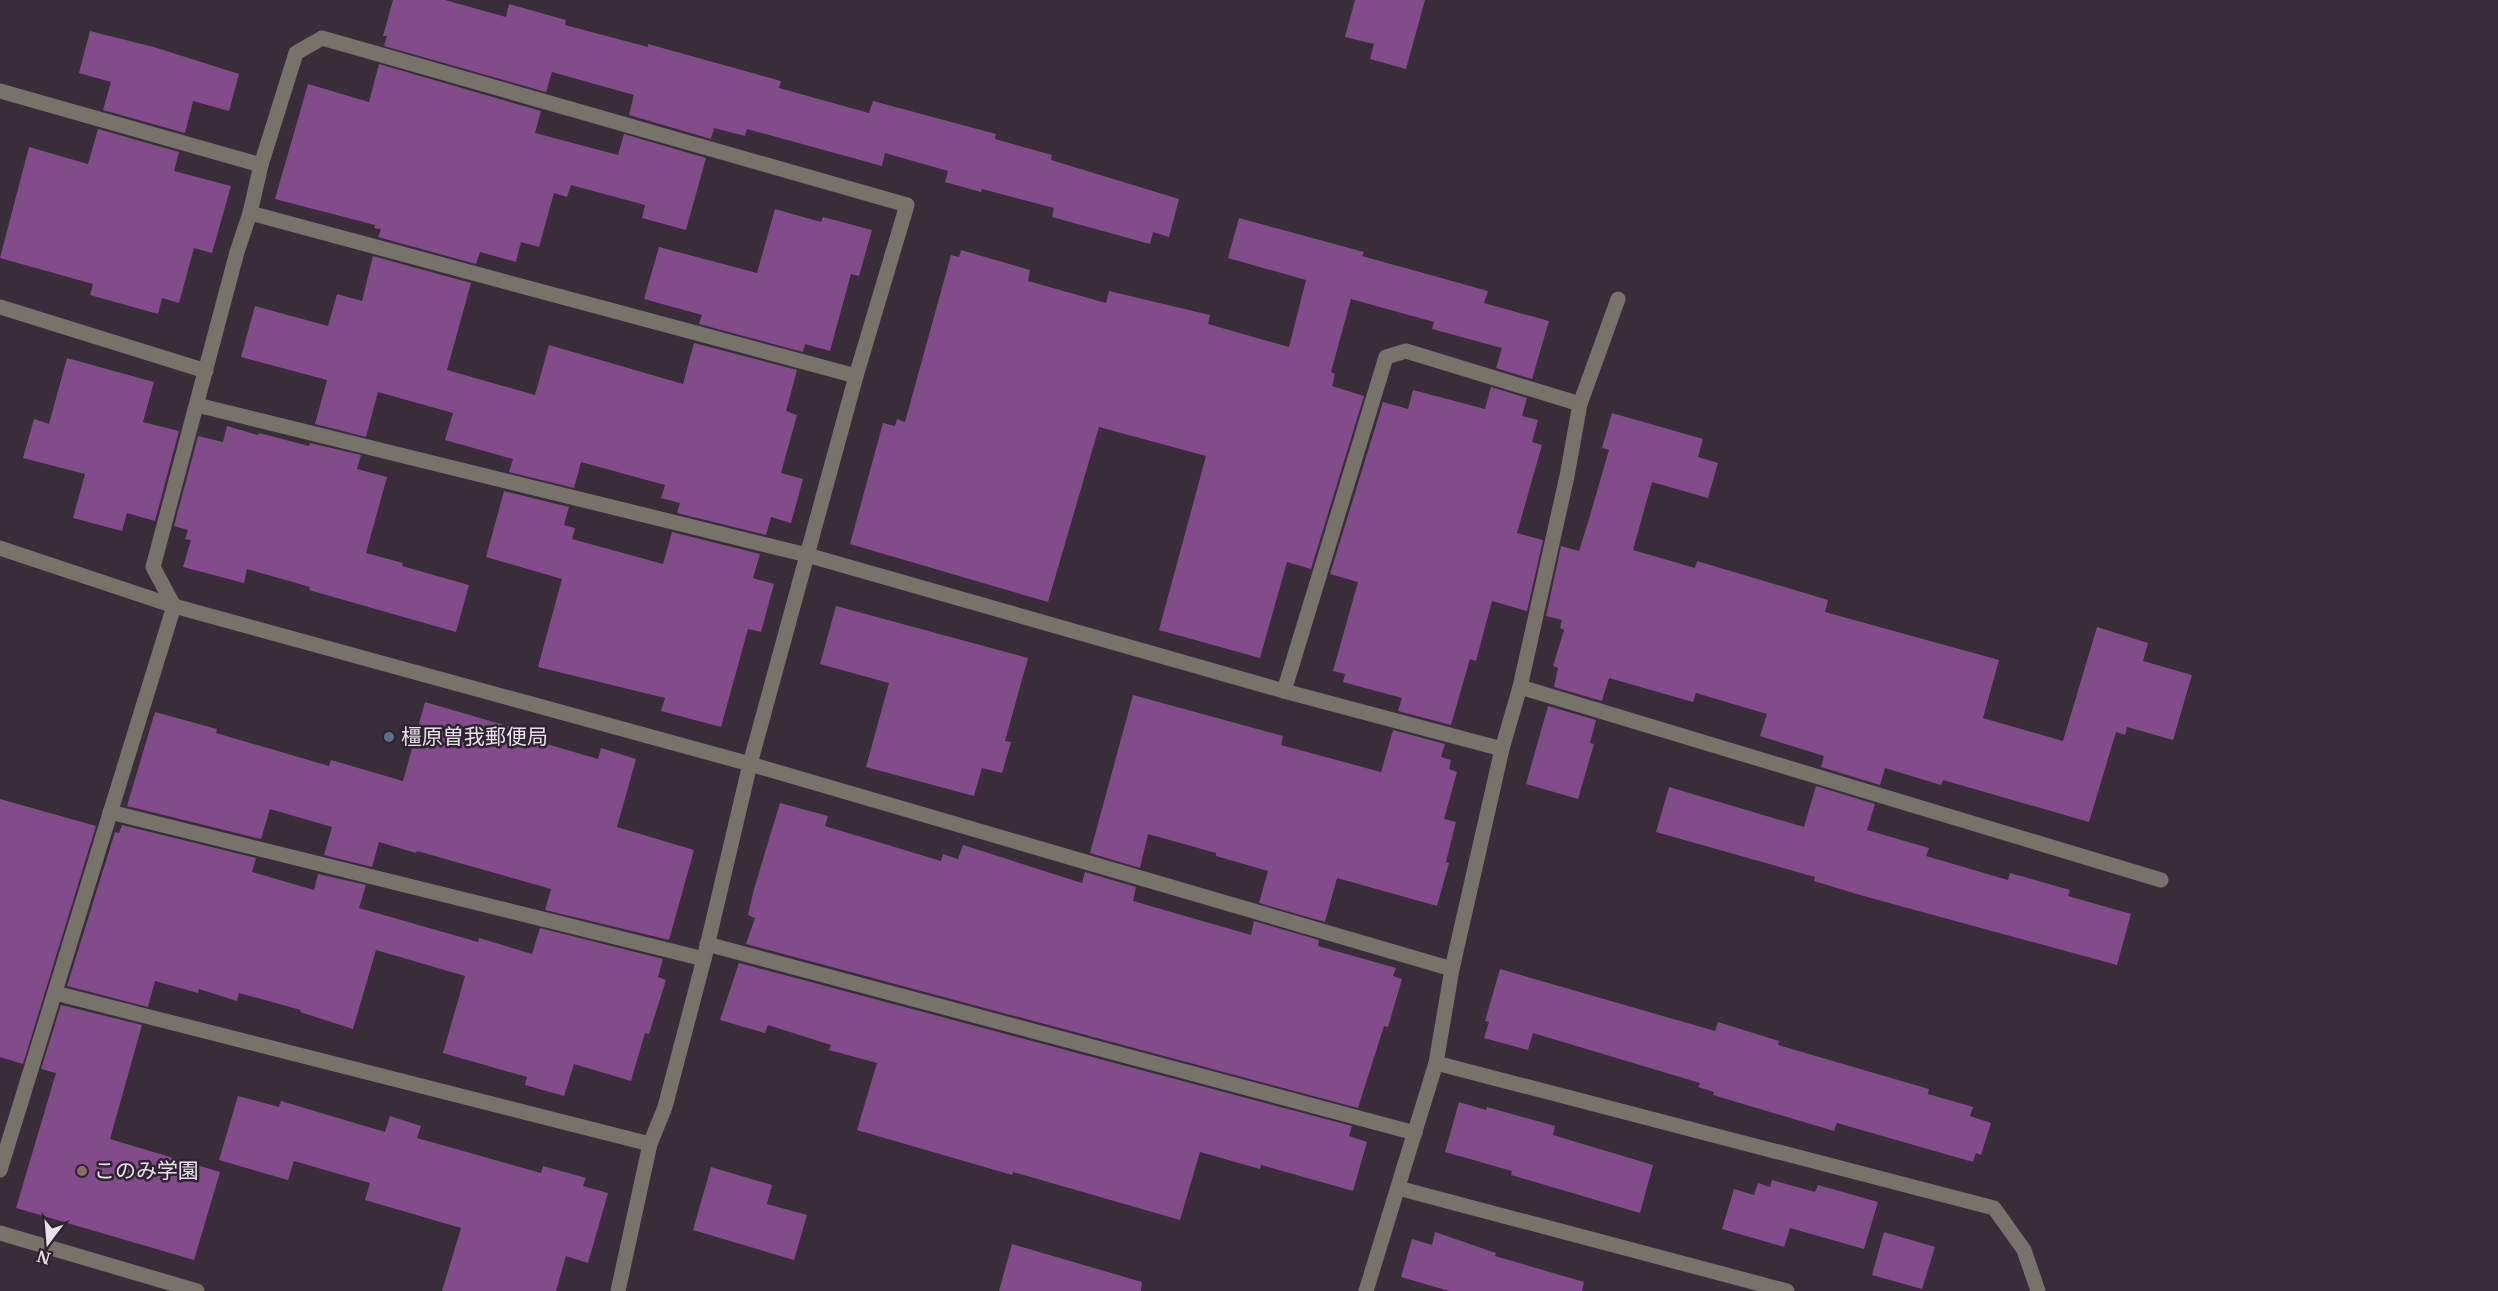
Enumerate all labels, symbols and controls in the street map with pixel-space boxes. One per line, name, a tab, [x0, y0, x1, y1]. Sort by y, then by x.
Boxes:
place label: 橿原曽我郵便局	[401, 723, 548, 750]
marker: 橿原曽我郵便局	[382, 730, 396, 744]
place label: このみ学園	[94, 1157, 199, 1184]
marker: このみ学園	[75, 1164, 89, 1178]
north arrow	[18, 1213, 78, 1273]
text: N	[35, 1246, 53, 1269]

